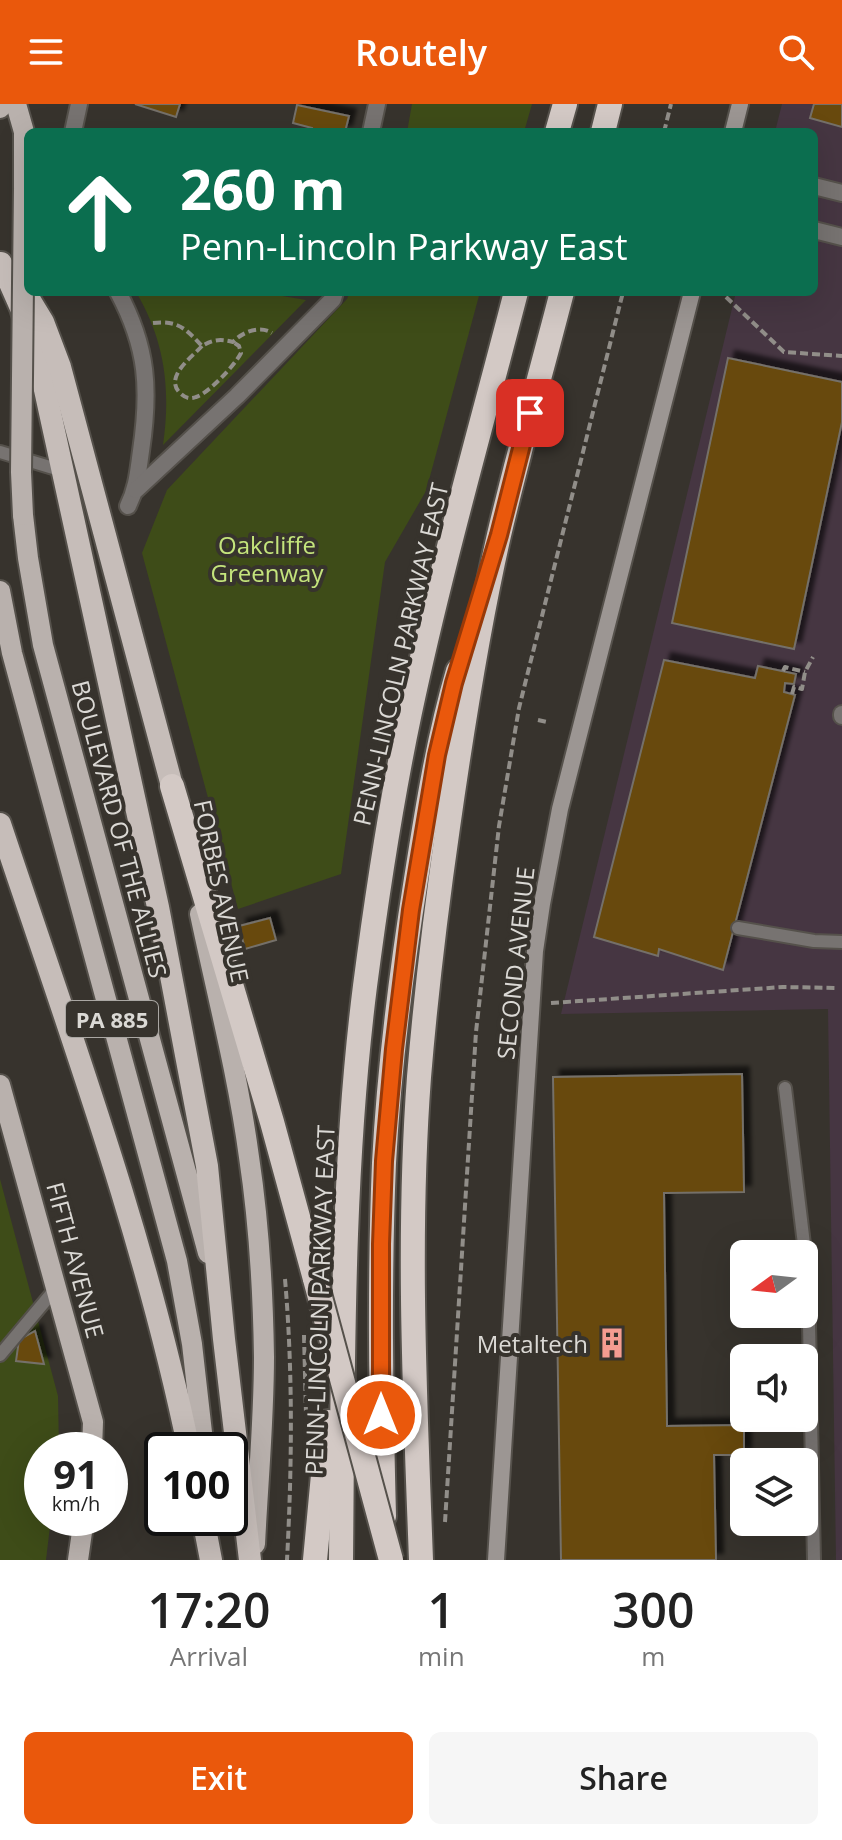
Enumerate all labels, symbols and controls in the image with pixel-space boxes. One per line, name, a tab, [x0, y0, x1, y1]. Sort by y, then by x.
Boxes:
text: Routely	[355, 28, 487, 77]
icon: menu	[24, 30, 68, 74]
icon: search	[774, 30, 818, 74]
text: 260 m	[180, 150, 346, 226]
icon: ahead	[48, 160, 152, 264]
text: Penn-Lincoln Parkway East	[180, 222, 628, 271]
pin	[496, 379, 564, 447]
icon: arrive	[508, 391, 552, 435]
street label: PENN-LINCOLN PARKWAY EAST	[344, 479, 456, 829]
park label: Oakcliffe Greenway	[211, 528, 324, 589]
street label: BOULEVARD OF THE ALLIES	[64, 677, 176, 981]
street label: FORBES AVENUE	[187, 797, 257, 985]
street label: SECOND AVENUE	[488, 865, 542, 1061]
road number: PA 885	[66, 1001, 158, 1037]
street label: PENN-LINCOLN PARKWAY EAST	[296, 1124, 342, 1476]
street label: FIFTH AVENUE	[39, 1178, 113, 1342]
north arrow	[730, 1240, 818, 1328]
map controls	[730, 1240, 818, 1536]
building icon: Metaltech	[595, 1326, 629, 1360]
place label: Metaltech	[477, 1327, 588, 1360]
button: sound	[730, 1344, 818, 1432]
position arrow	[339, 1373, 423, 1457]
speed limit sign: 100	[144, 1432, 248, 1536]
text: 91	[53, 1446, 99, 1501]
button: layers	[730, 1448, 818, 1536]
text: km/h	[52, 1490, 100, 1517]
text: 17:20	[148, 1577, 270, 1642]
text: 1	[428, 1577, 455, 1642]
text: 300	[612, 1577, 694, 1642]
text: Arrival	[170, 1638, 248, 1674]
text: min	[418, 1638, 465, 1674]
text: m	[641, 1638, 665, 1674]
button: Exit	[24, 1732, 413, 1824]
button: Share	[429, 1732, 818, 1824]

